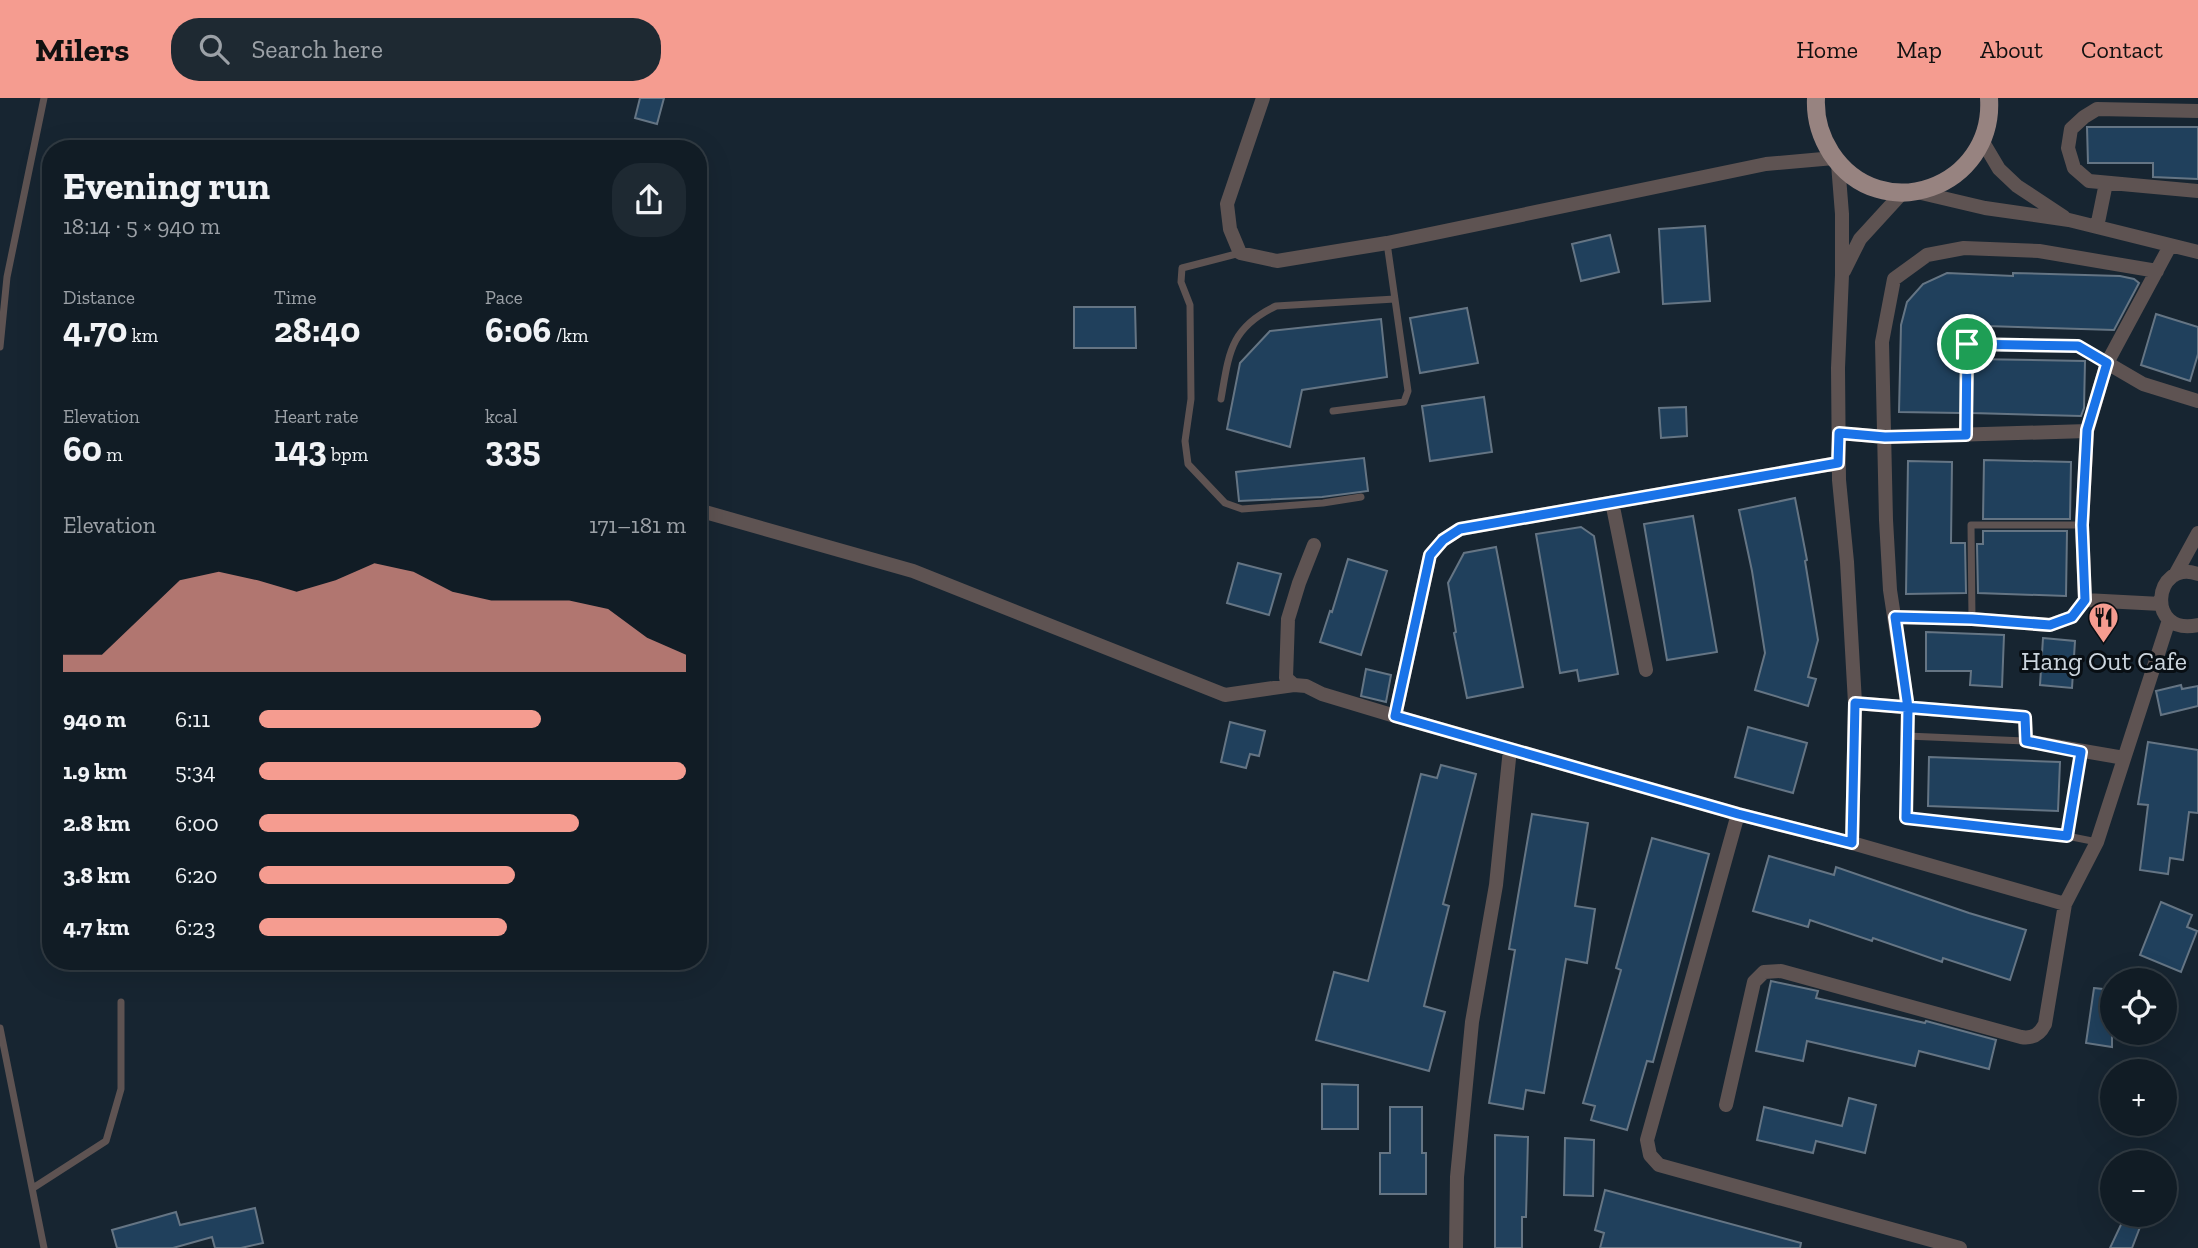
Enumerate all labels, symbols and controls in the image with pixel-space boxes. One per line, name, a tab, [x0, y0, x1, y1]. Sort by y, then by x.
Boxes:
search box	[171, 18, 661, 81]
text: Milers	[35, 30, 129, 69]
icon: search	[195, 30, 233, 68]
text: Search here	[251, 33, 383, 65]
text: Home	[1796, 35, 1858, 64]
text: Map	[1896, 35, 1942, 64]
text: About	[1980, 35, 2043, 64]
text: Contact	[2081, 35, 2163, 64]
text: Evening run	[63, 163, 270, 209]
button: share	[612, 163, 686, 237]
text: 18:14 · 5 × 940 m	[63, 212, 220, 240]
text: Distance	[63, 286, 135, 309]
text: Time	[274, 286, 316, 309]
text: Pace	[485, 286, 523, 309]
text: 4.70	[63, 309, 127, 351]
text: 28:40	[274, 309, 360, 351]
text: 6:06	[485, 309, 551, 351]
pin	[1937, 314, 1997, 374]
text: km	[127, 324, 158, 347]
text: /km	[551, 324, 588, 347]
icon: arrive	[1948, 325, 1986, 363]
text: Elevation	[63, 405, 140, 428]
text: Heart rate	[274, 405, 359, 428]
text: kcal	[485, 405, 518, 428]
text: 60	[63, 428, 102, 470]
text: 143	[274, 428, 327, 470]
text: 335	[485, 428, 541, 470]
text: m	[102, 443, 123, 466]
text: bpm	[327, 443, 368, 466]
text: Elevation	[63, 511, 156, 539]
text: 171–181 m	[589, 511, 686, 539]
restaurant icon: Hang Out Cafe	[2087, 601, 2121, 645]
place label: Hang Out Cafe	[2021, 645, 2187, 677]
text: 940 m	[63, 705, 126, 733]
text: 6:11	[175, 705, 210, 733]
text: 1.9 km	[63, 757, 127, 785]
text: 5:34	[175, 757, 216, 785]
text: 2.8 km	[63, 809, 130, 837]
text: 6:00	[175, 809, 219, 837]
text: 3.8 km	[63, 861, 130, 889]
text: 6:20	[175, 861, 217, 889]
text: 4.7 km	[63, 913, 129, 941]
text: 6:23	[175, 913, 215, 941]
map controls	[2100, 968, 2177, 1227]
button: locate	[2100, 968, 2177, 1045]
button: +	[2100, 1059, 2177, 1136]
button: −	[2100, 1150, 2177, 1227]

